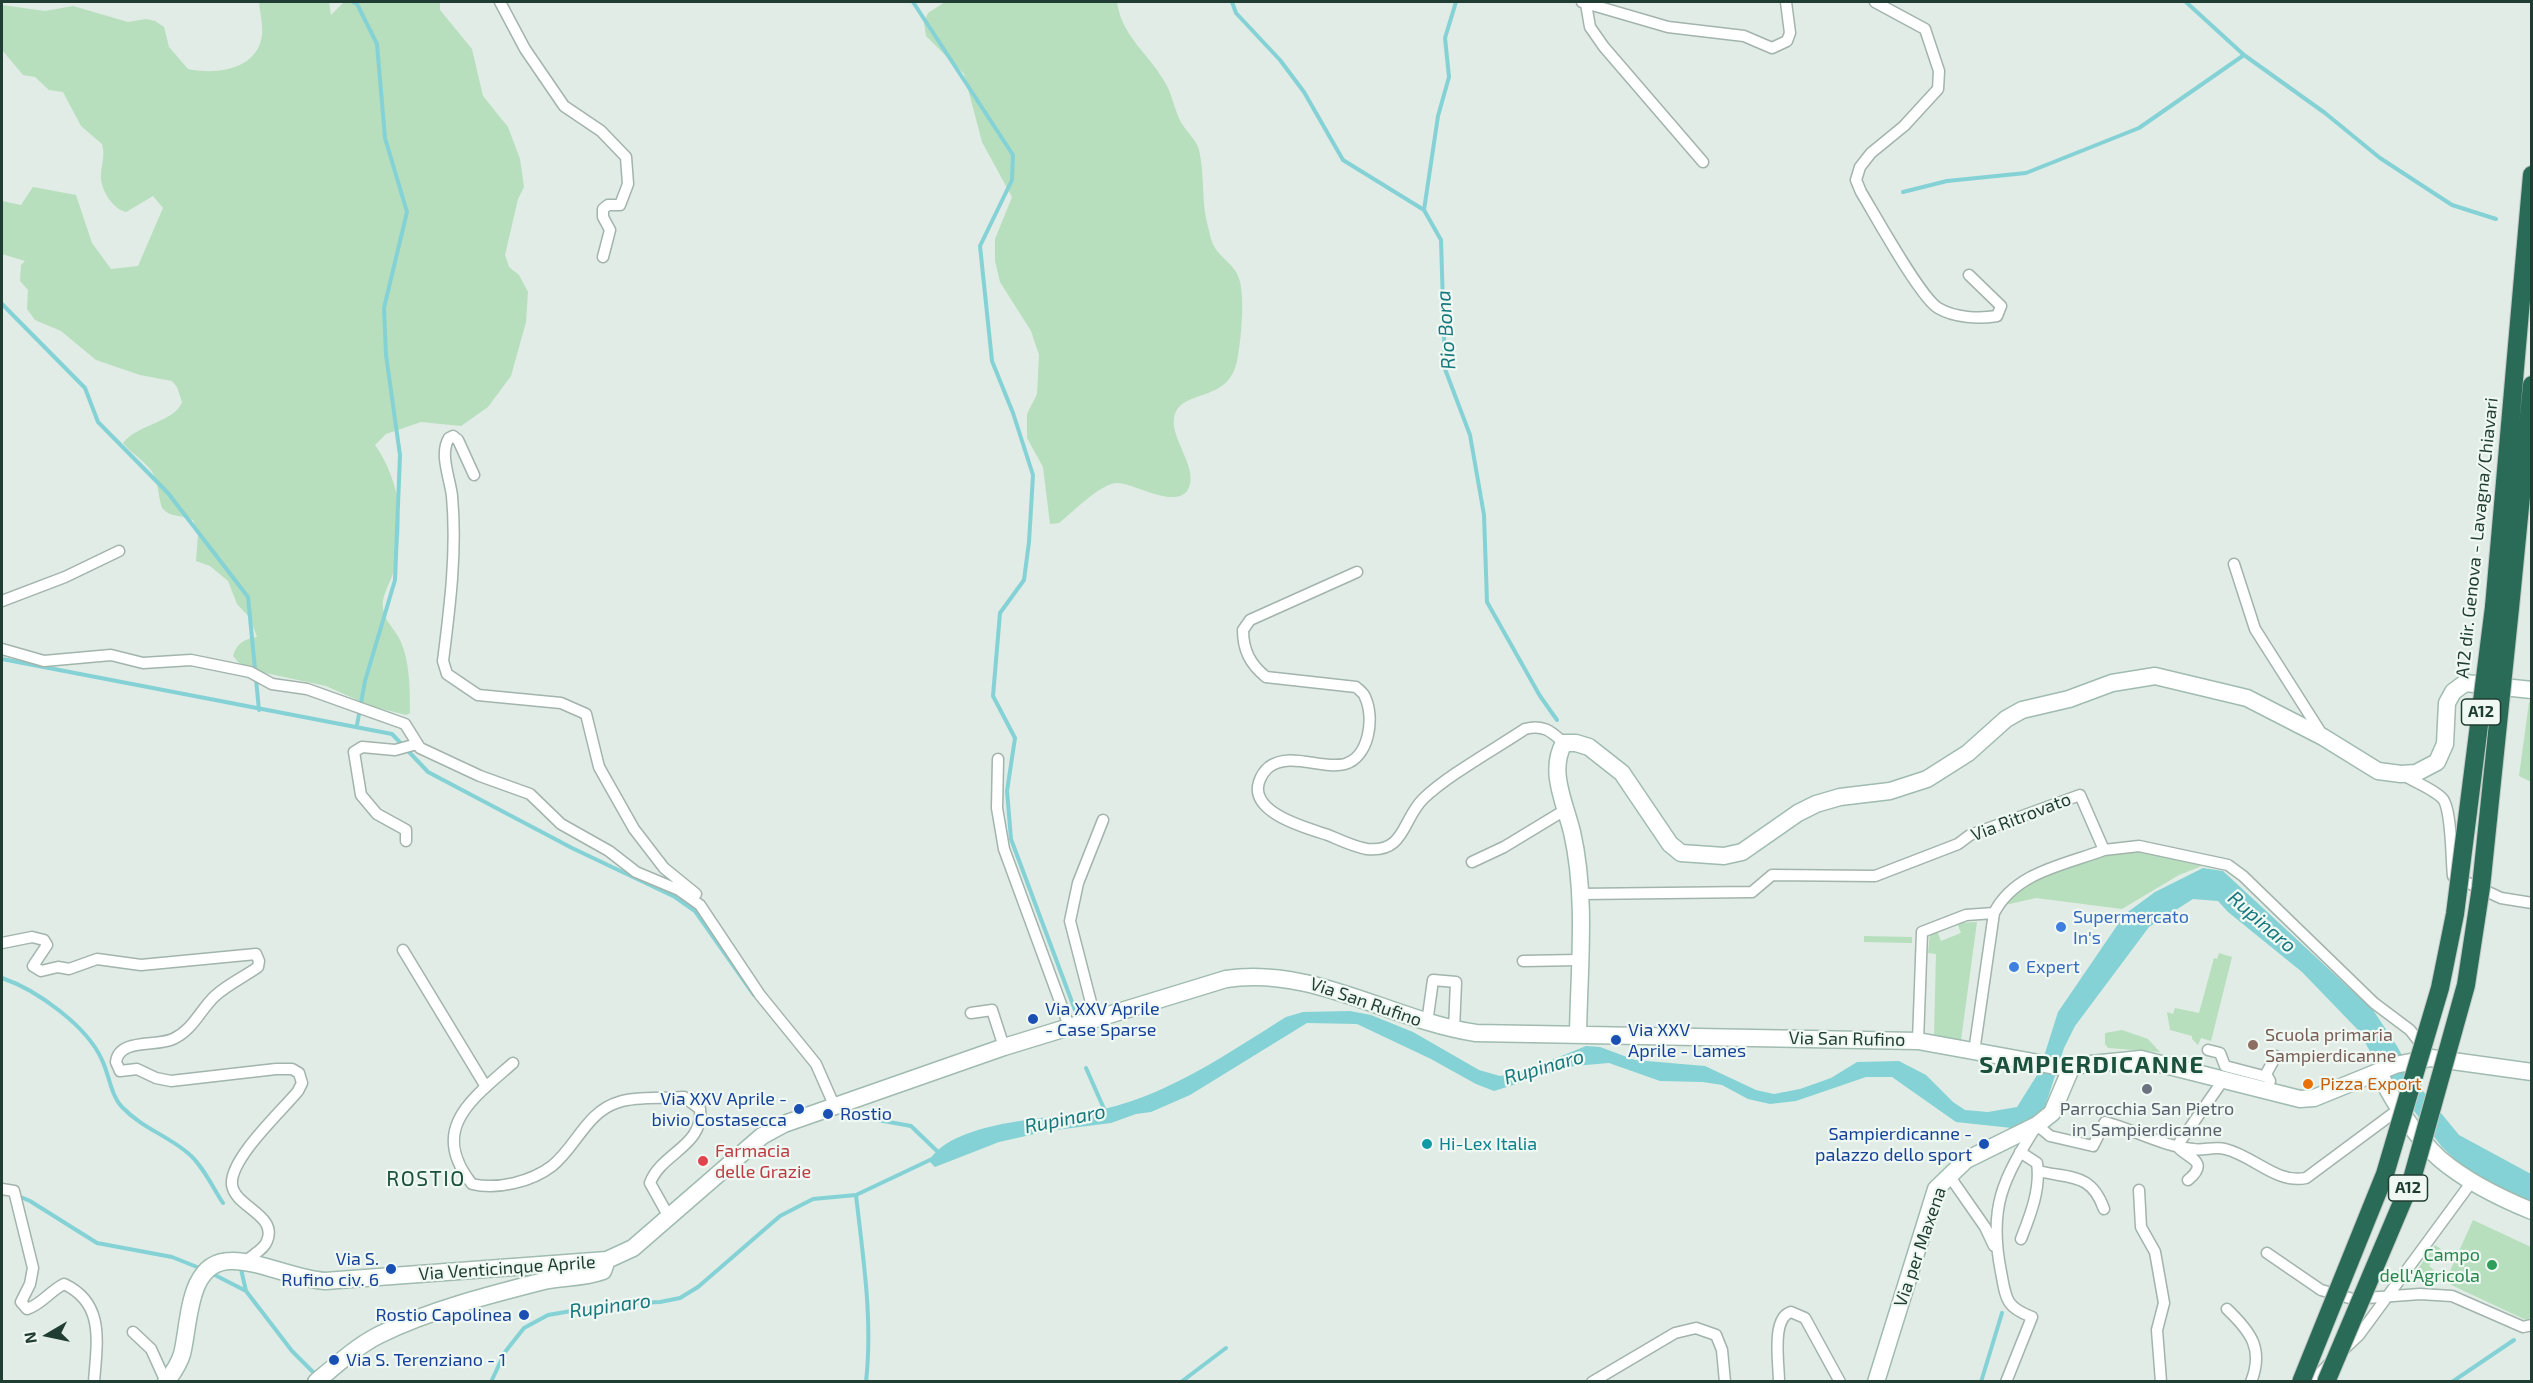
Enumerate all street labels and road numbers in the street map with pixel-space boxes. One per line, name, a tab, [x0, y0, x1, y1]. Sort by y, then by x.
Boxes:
street label: A12 dir. Genova - Lavagna/Chiavari	[2452, 397, 2502, 679]
road number: A12	[2462, 699, 2500, 725]
street label: Via Ritrovato	[1968, 788, 2074, 846]
street label: Via San Rufino	[1307, 973, 1425, 1031]
street label: Via San Rufino	[1788, 1027, 1906, 1051]
road number: A12	[2388, 1175, 2428, 1201]
street label: Via per Maxena	[1889, 1184, 1951, 1310]
street label: Via Venticinque Aprile	[418, 1251, 596, 1285]

